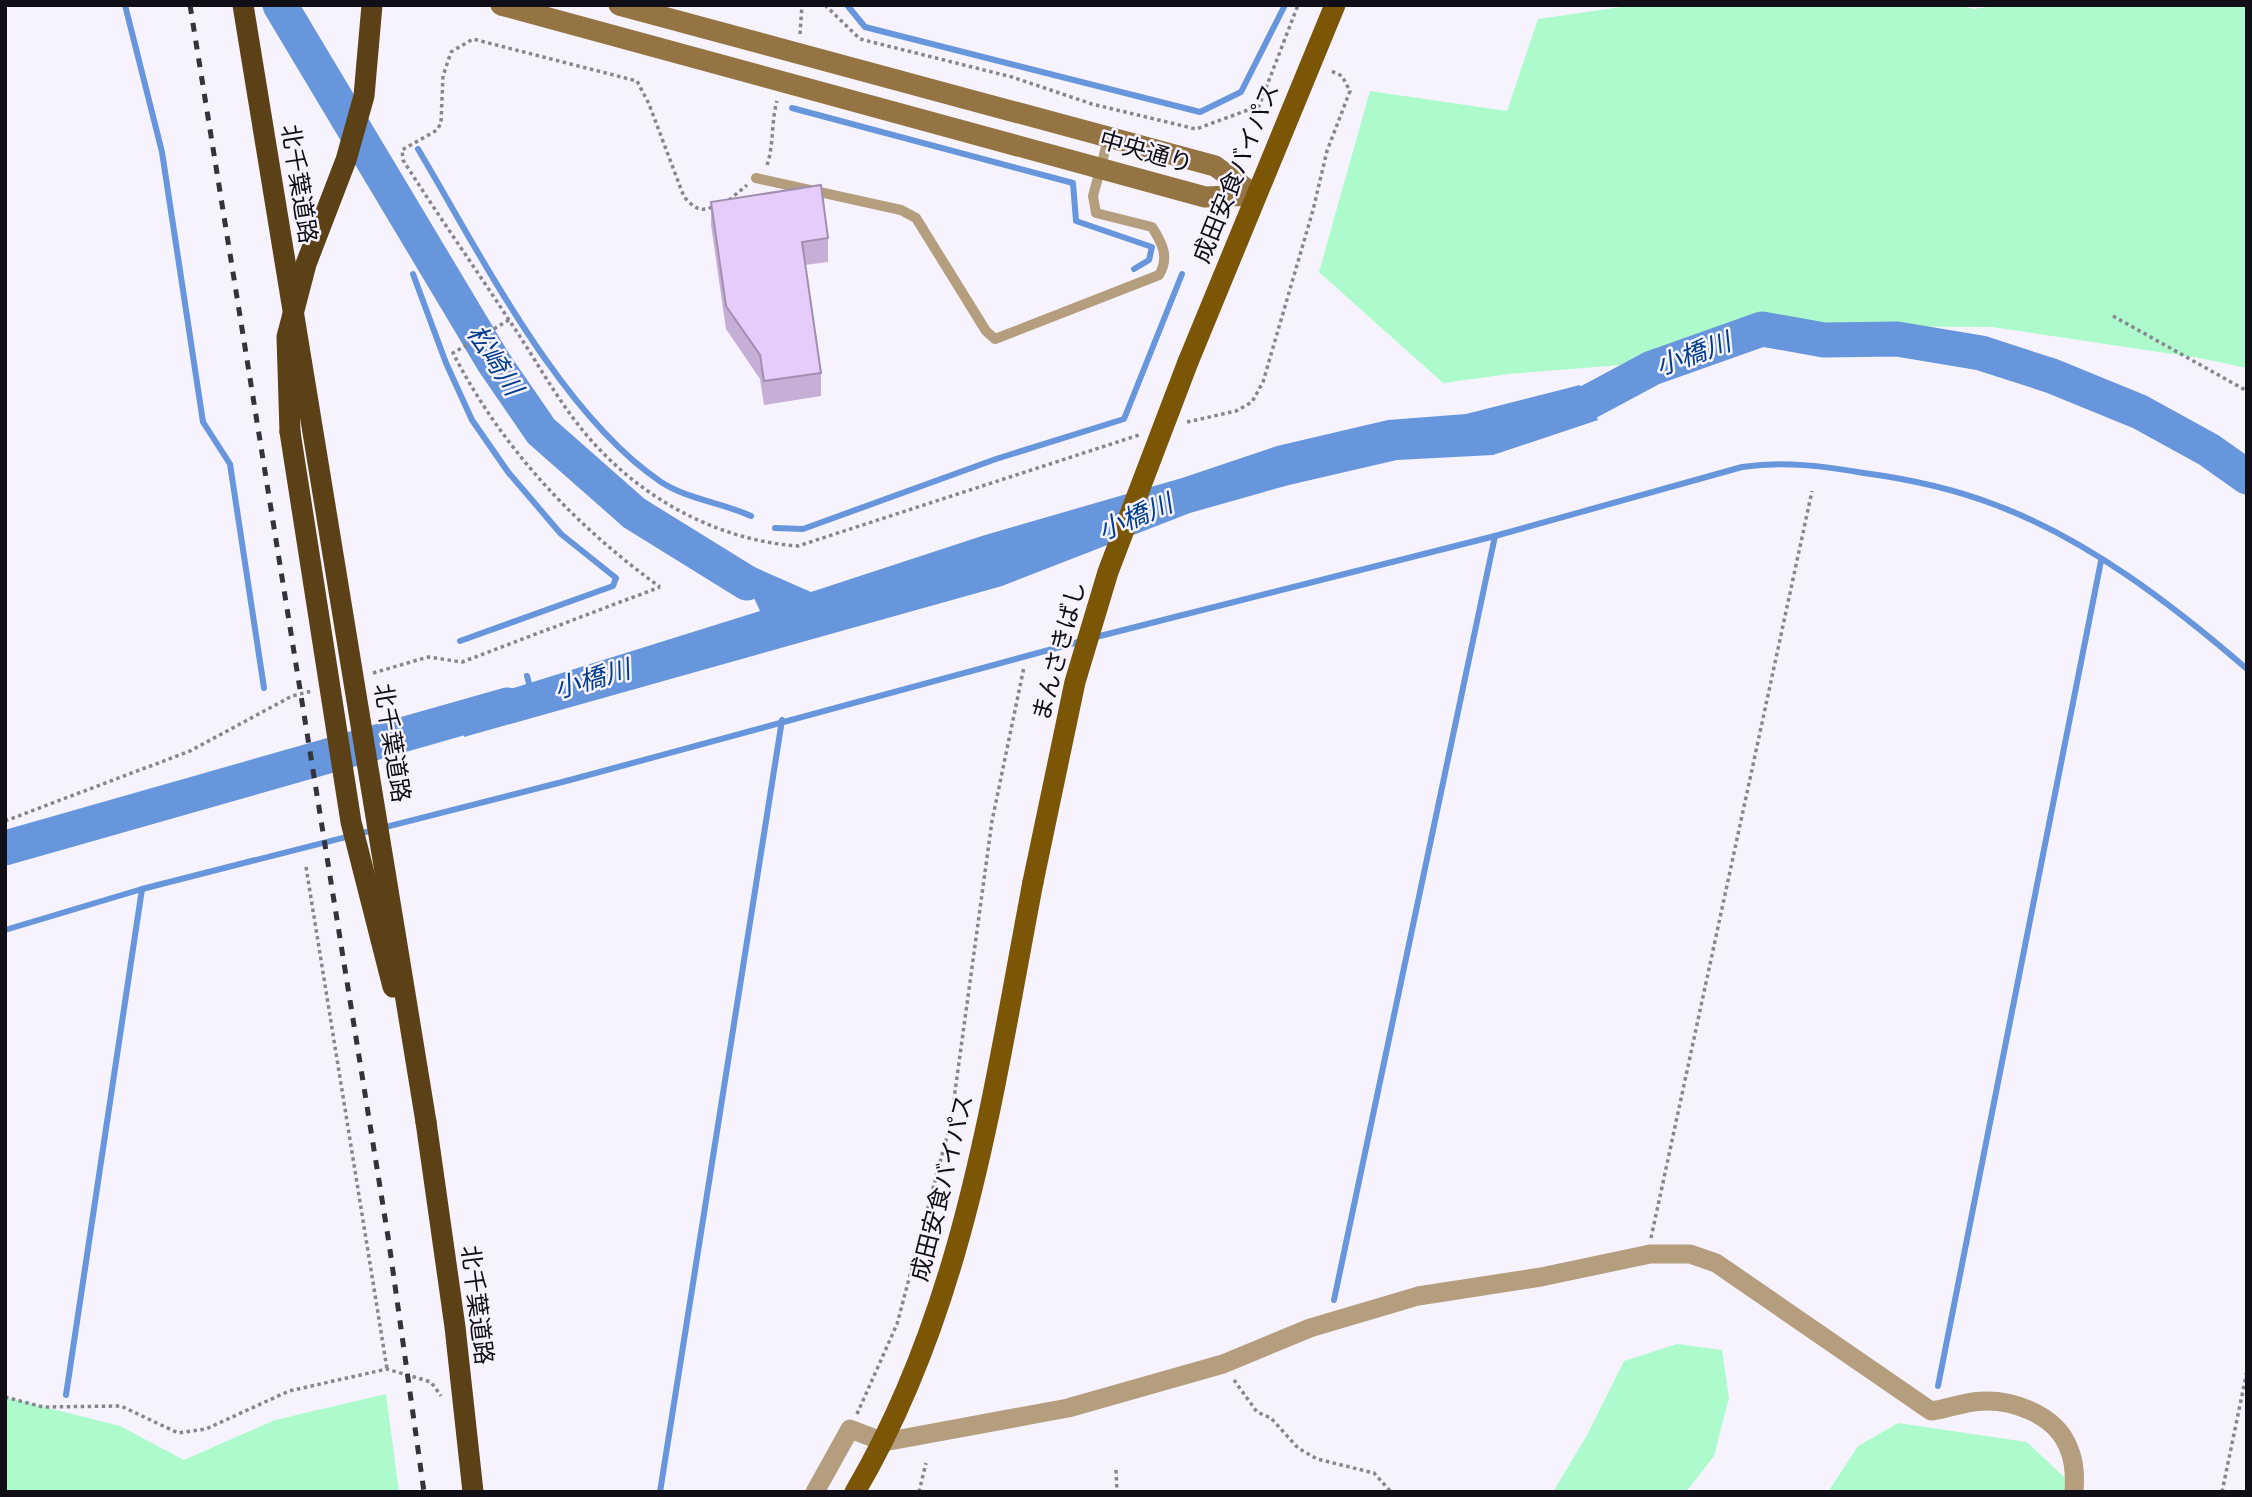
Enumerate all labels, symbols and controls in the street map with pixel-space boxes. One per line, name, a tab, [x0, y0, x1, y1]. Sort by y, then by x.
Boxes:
street label: 成田安食バイパス	[1183, 77, 1285, 267]
street label: 中央通り	[1096, 121, 1197, 179]
street label: 北千葉道路	[276, 122, 326, 245]
water label: 松崎川	[460, 317, 534, 404]
water label: 小橋川	[1650, 322, 1738, 382]
water label: 小橋川	[1092, 483, 1180, 547]
street label: まんさきばし	[1023, 577, 1091, 724]
water label: 小橋川	[549, 649, 637, 705]
street label: 北千葉道路	[369, 681, 419, 804]
street label: 成田安食バイパス	[901, 1091, 979, 1284]
street label: 北千葉道路	[456, 1243, 502, 1366]

